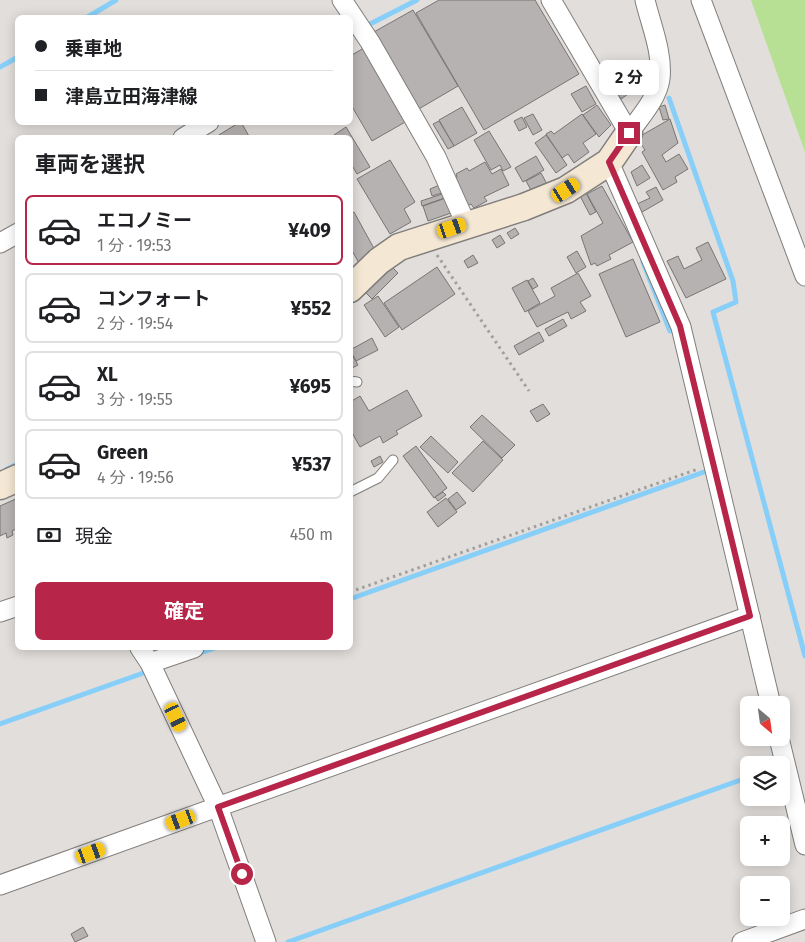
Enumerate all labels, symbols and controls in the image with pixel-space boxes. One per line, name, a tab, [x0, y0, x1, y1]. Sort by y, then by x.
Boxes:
text: 乗車地	[65, 37, 122, 60]
callout: 2 分	[599, 61, 659, 96]
text: 2 分	[615, 68, 643, 87]
text: 津島立田海津線	[65, 85, 198, 108]
route end	[618, 122, 640, 144]
text: 車両を選択	[35, 151, 145, 178]
car	[549, 176, 582, 204]
icon: car	[37, 208, 82, 253]
text: エコノミー	[97, 209, 192, 232]
car	[435, 216, 468, 240]
text: ¥409	[288, 219, 331, 242]
text: 1 分 · 19:53	[97, 236, 172, 255]
icon: car	[37, 286, 82, 331]
text: コンフォート	[97, 287, 210, 310]
text: ¥552	[291, 297, 331, 320]
text: 2 分 · 19:54	[97, 314, 173, 333]
text: XL	[97, 363, 118, 386]
icon: car	[37, 364, 82, 409]
text: ¥695	[290, 375, 331, 398]
text: 3 分 · 19:55	[97, 390, 173, 409]
text: Green	[97, 441, 148, 464]
icon: car	[37, 442, 82, 487]
text: ¥537	[292, 453, 331, 476]
text: 4 分 · 19:56	[97, 468, 174, 487]
icon: cash	[35, 521, 63, 549]
text: 現金	[75, 525, 113, 548]
text: 450 m	[290, 525, 333, 544]
button: 確定	[35, 582, 333, 640]
north arrow	[740, 696, 790, 746]
map controls	[740, 696, 790, 926]
car	[162, 700, 189, 734]
button: layers	[740, 756, 790, 806]
car	[164, 808, 197, 832]
button: +	[740, 816, 790, 866]
car	[74, 841, 107, 865]
route start	[231, 863, 253, 885]
button: −	[740, 876, 790, 926]

